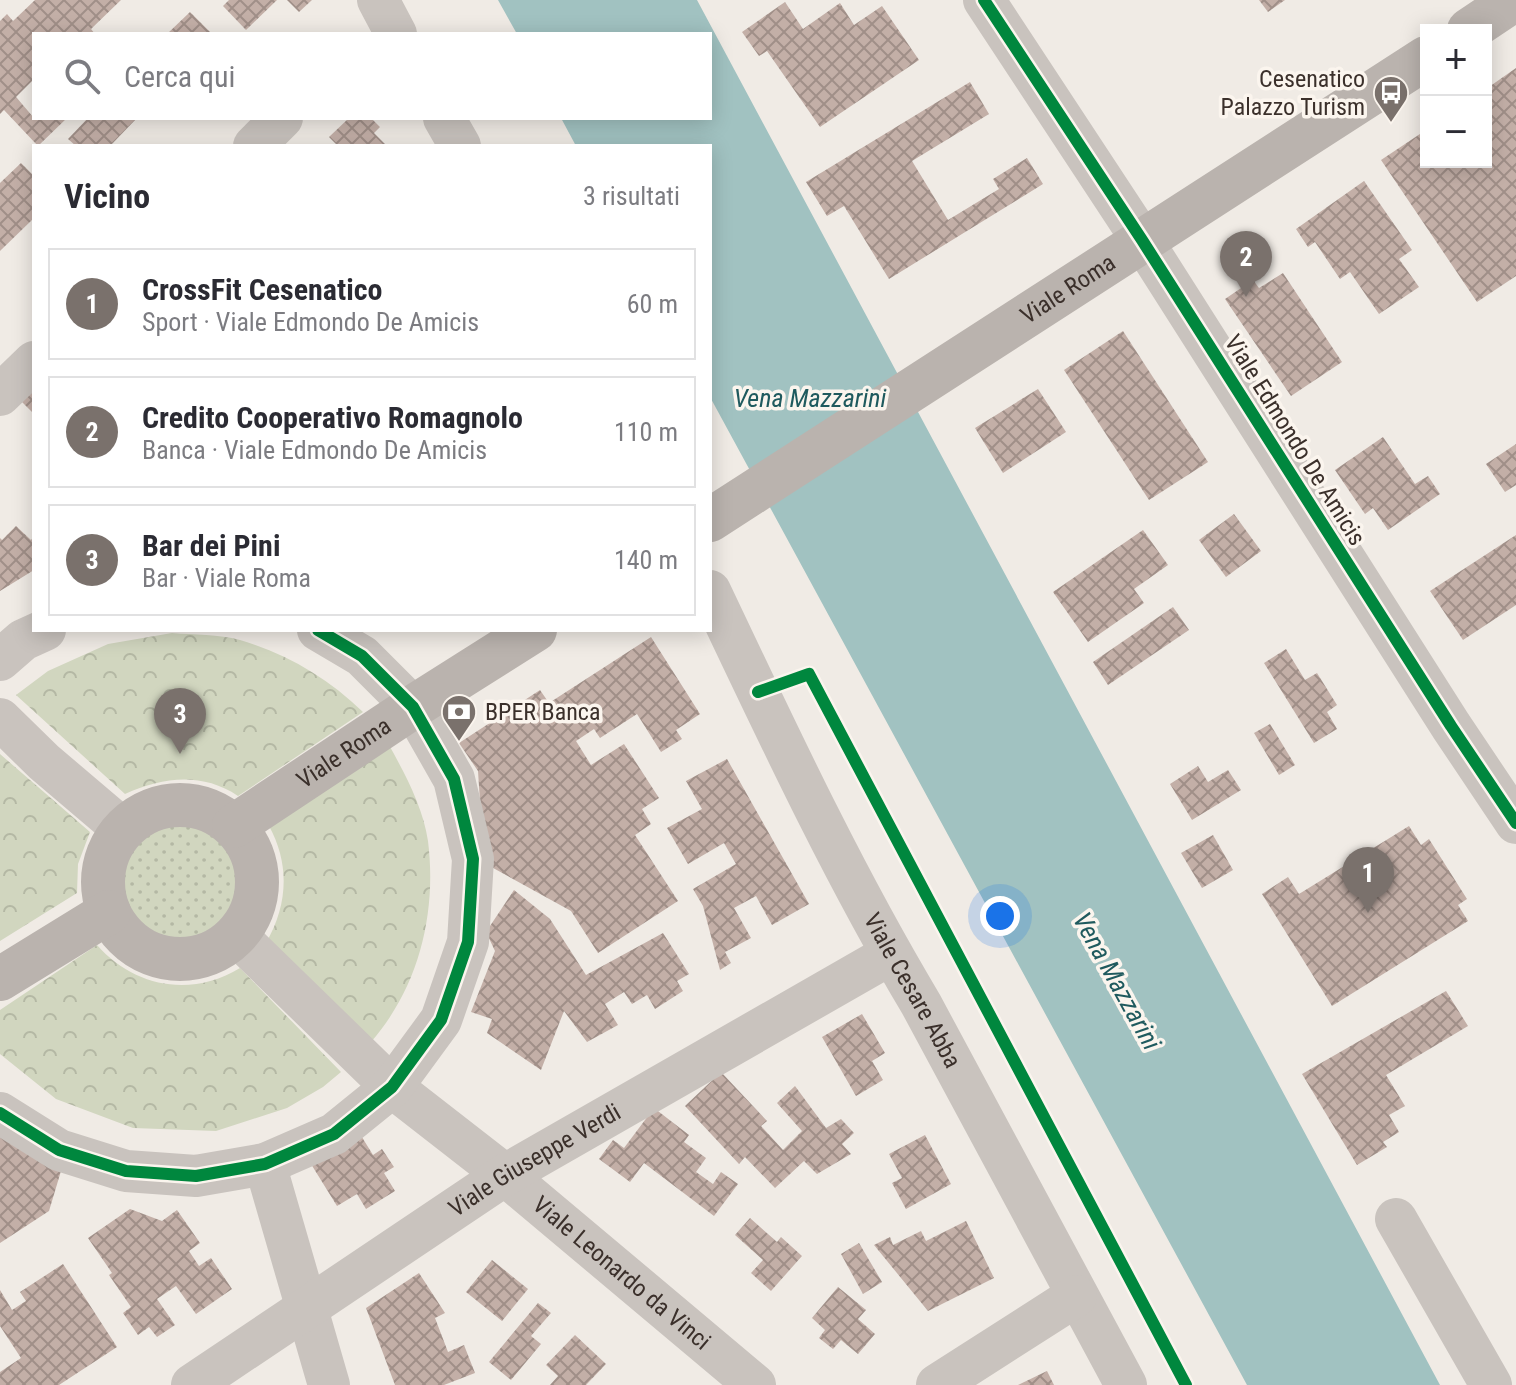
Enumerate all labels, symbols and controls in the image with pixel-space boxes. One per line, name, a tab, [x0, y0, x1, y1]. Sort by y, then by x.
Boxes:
map controls	[1420, 24, 1492, 168]
button: +	[1420, 24, 1492, 96]
search box	[32, 32, 712, 120]
icon: search	[60, 54, 104, 98]
text: Cerca qui	[124, 59, 235, 94]
place label: Cesenatico Palazzo Turism	[1221, 65, 1365, 121]
bus stop icon: Cesenatico Palazzo Turism	[1372, 74, 1410, 124]
button: −	[1420, 96, 1492, 168]
text: Vicino	[64, 176, 150, 216]
text: 3 risultati	[583, 181, 680, 211]
pin: 2	[1220, 231, 1272, 297]
street label: Viale Roma	[1015, 248, 1121, 330]
text: CrossFit Cesenatico	[142, 272, 382, 307]
text: 1	[85, 289, 99, 319]
text: 60 m	[627, 289, 678, 319]
text: Sport · Viale Edmondo De Amicis	[142, 307, 479, 337]
street label: Viale Edmondo De Amicis	[1219, 330, 1371, 550]
water label: Vena Mazzarini	[734, 383, 886, 413]
text: Credito Cooperativo Romagnolo	[142, 400, 523, 435]
text: 2	[85, 417, 99, 447]
text: 110 m	[614, 417, 678, 447]
text: Banca · Viale Edmondo De Amicis	[142, 435, 487, 465]
text: Bar dei Pini	[142, 528, 280, 563]
text: 3	[85, 545, 99, 575]
text: 140 m	[614, 545, 678, 575]
text: Bar · Viale Roma	[142, 563, 311, 593]
pin: 3	[154, 688, 206, 754]
bank icon: BPER Banca	[440, 693, 478, 743]
place label: BPER Banca	[485, 698, 600, 726]
street label: Viale Roma	[292, 712, 396, 794]
pin: 1	[1342, 847, 1394, 913]
your location	[980, 896, 1020, 936]
water label: Vena Mazzarini	[1067, 907, 1167, 1055]
street label: Viale Cesare Abba	[858, 908, 967, 1073]
street label: Viale Giuseppe Verdi	[444, 1098, 625, 1223]
street label: Viale Leonardo da Vinci	[527, 1190, 716, 1356]

